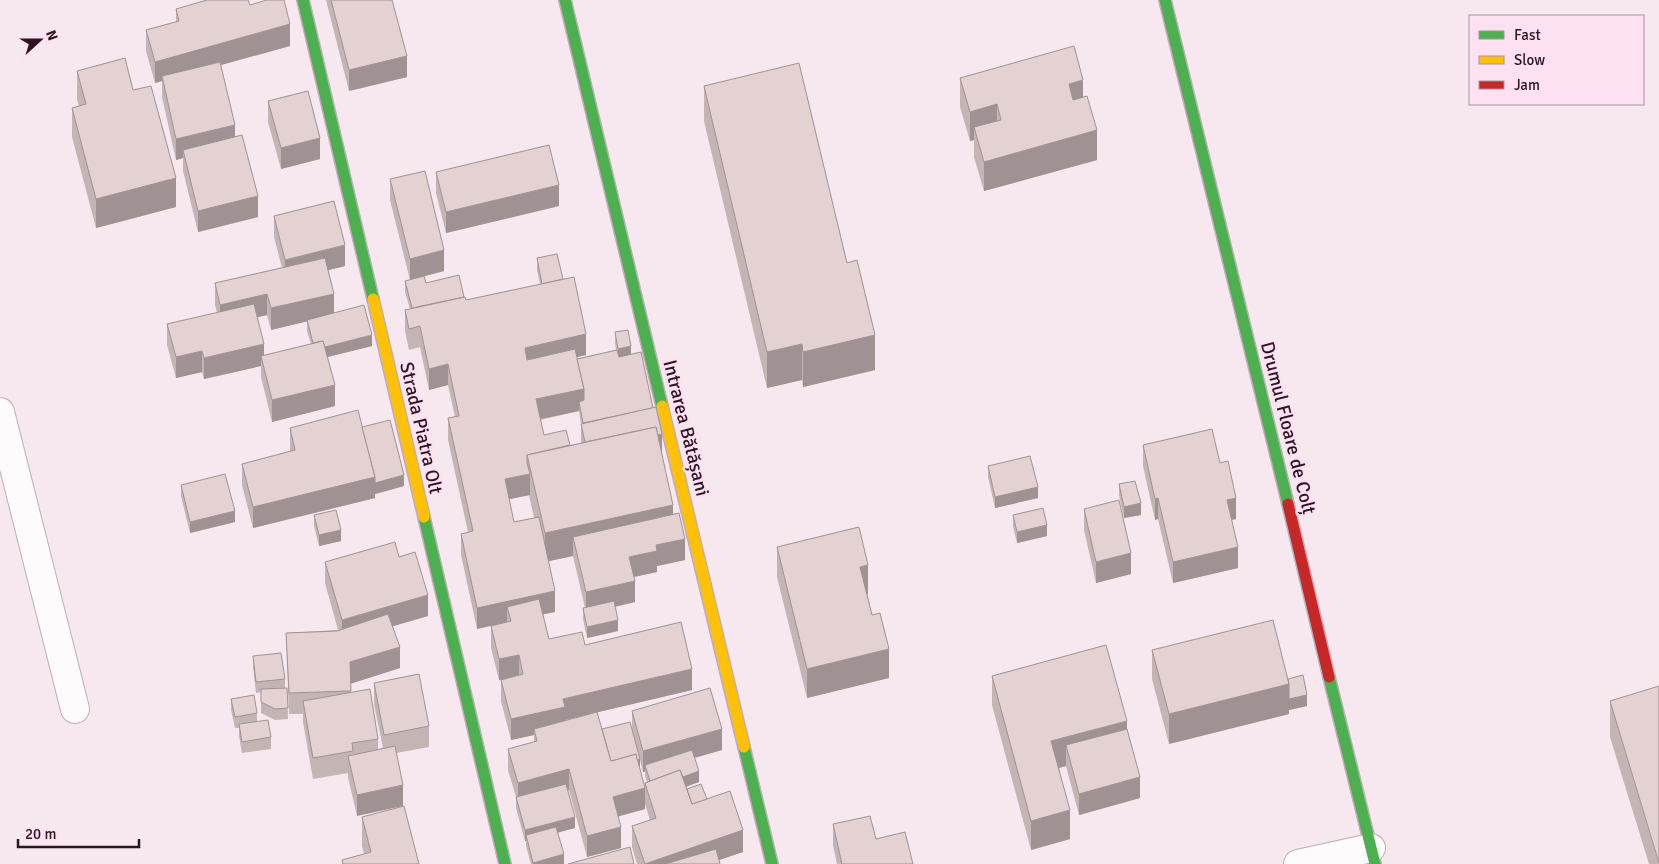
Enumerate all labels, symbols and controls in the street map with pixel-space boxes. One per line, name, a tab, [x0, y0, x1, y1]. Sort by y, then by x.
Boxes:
north arrow	[15, 15, 65, 65]
legend	[1469, 15, 1644, 105]
text: Fast	[1514, 26, 1541, 44]
text: N	[42, 28, 61, 43]
text: Slow	[1514, 51, 1545, 69]
text: Jam	[1514, 76, 1540, 94]
street label: Drumul Floare de Colț	[1255, 339, 1321, 517]
street label: Intrarea Bătășani	[657, 357, 715, 499]
street label: Strada Piatra Olt	[394, 360, 448, 497]
scale bar	[18, 816, 139, 848]
text: 20 m	[25, 825, 56, 843]

